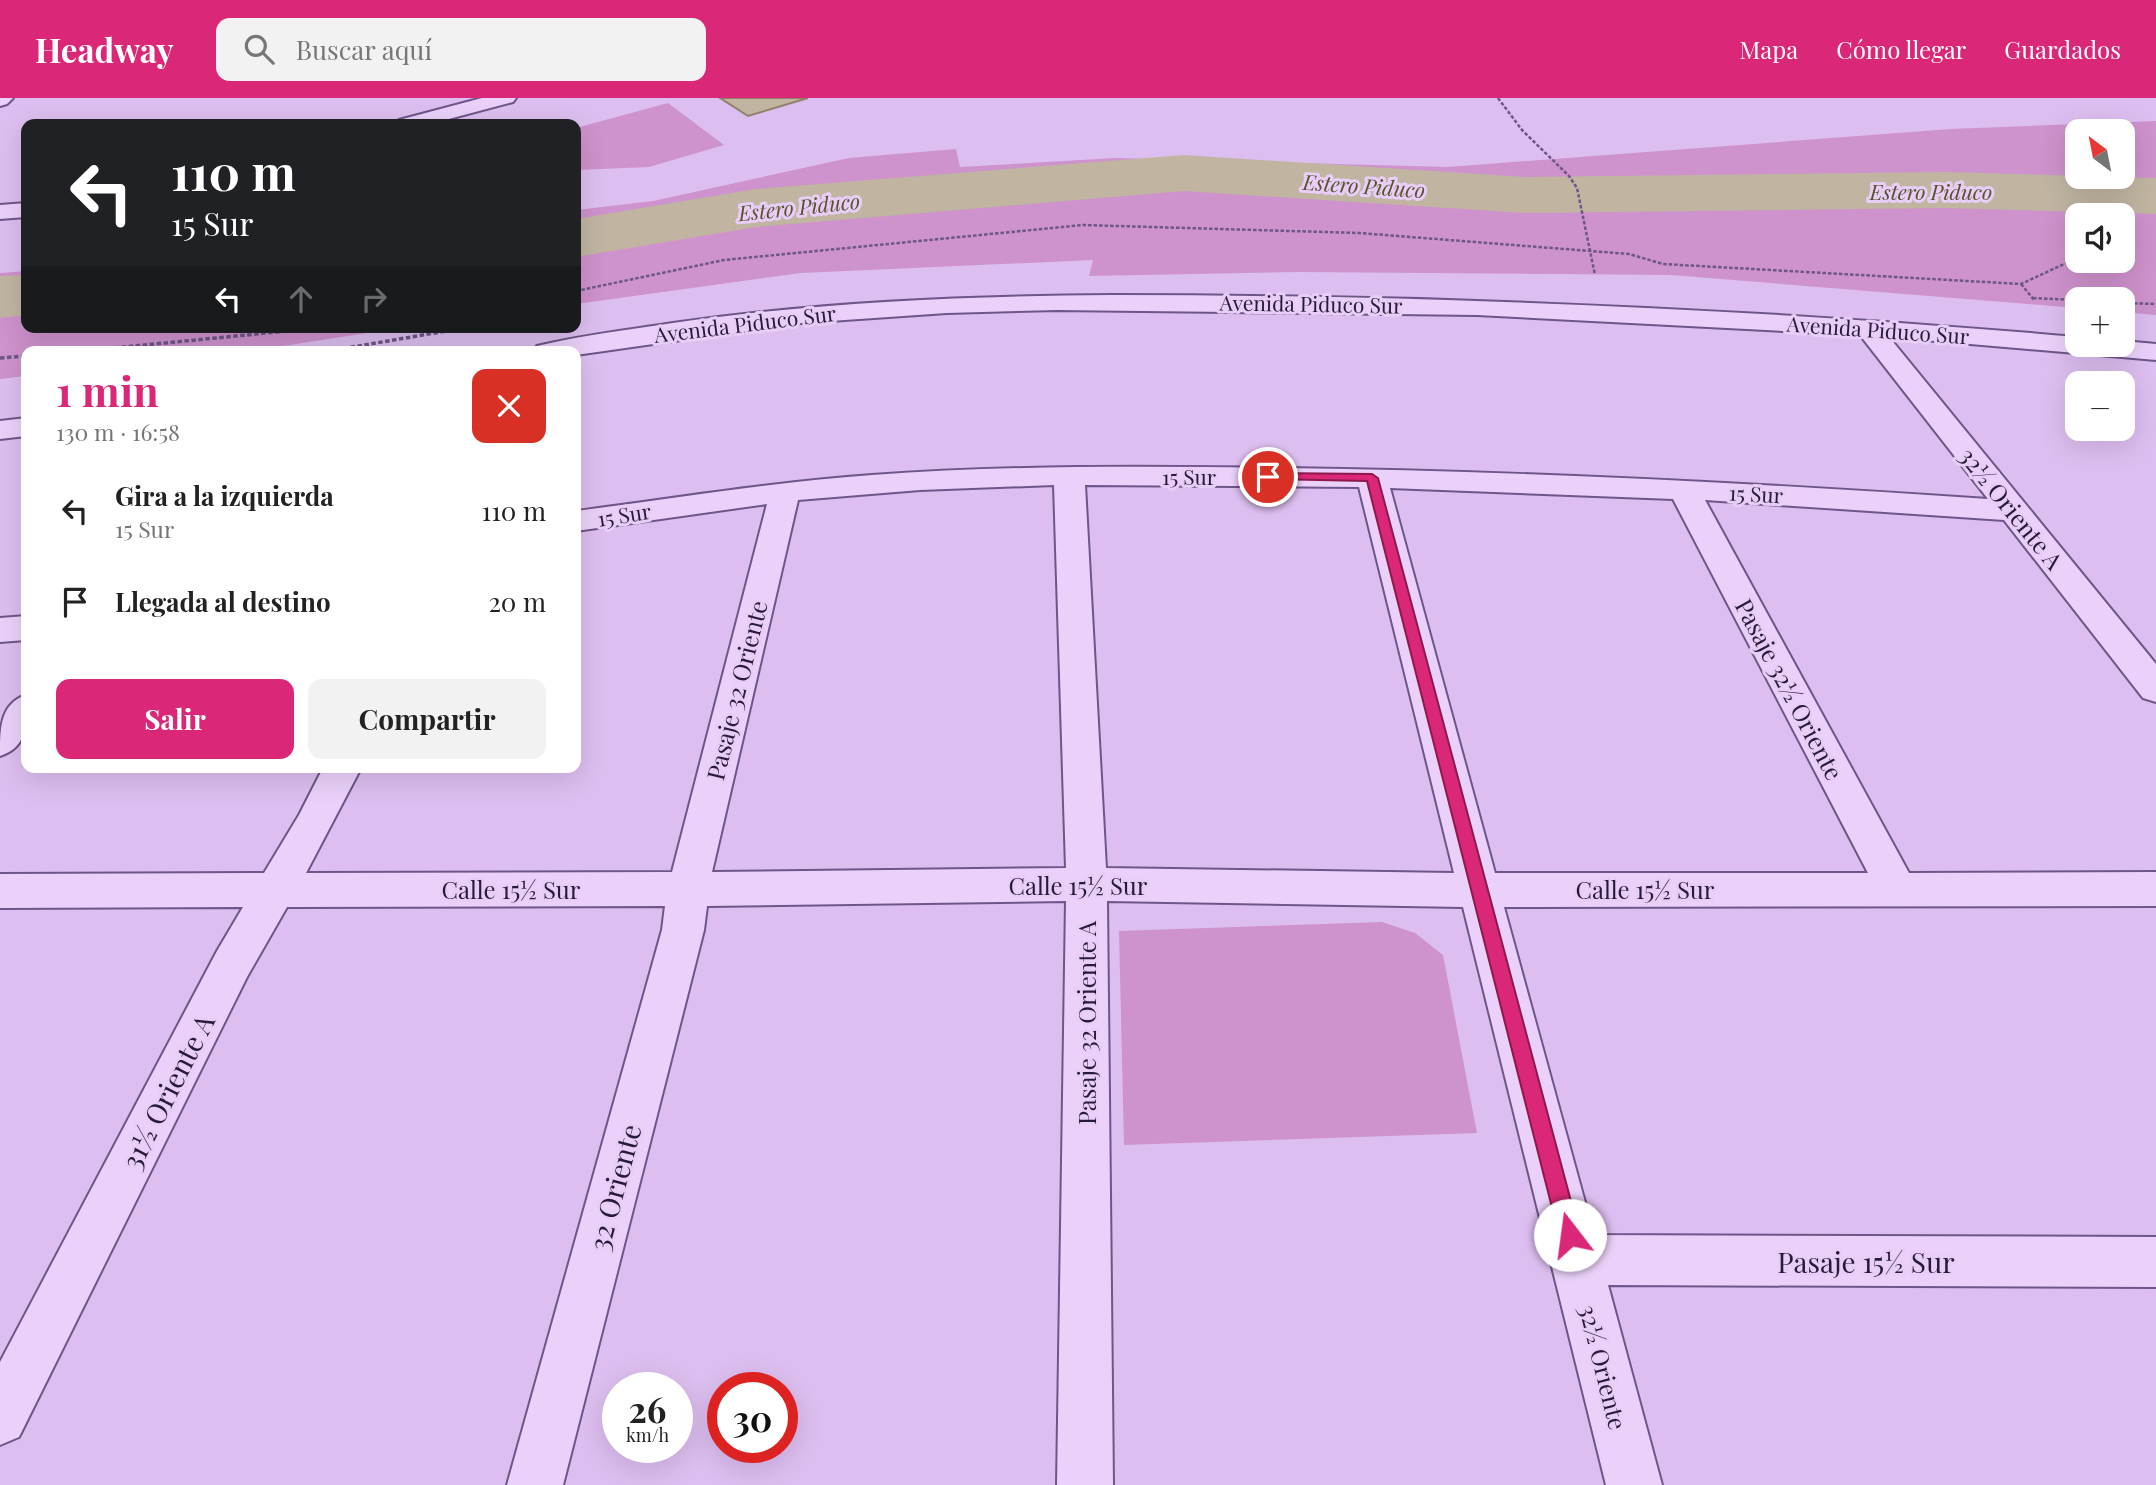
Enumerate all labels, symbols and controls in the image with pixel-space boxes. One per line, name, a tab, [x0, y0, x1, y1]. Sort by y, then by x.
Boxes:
search box	[216, 18, 706, 81]
text: Headway	[35, 27, 174, 71]
icon: search	[240, 30, 278, 68]
text: Buscar aquí	[296, 32, 432, 67]
text: Mapa	[1740, 33, 1798, 65]
text: Cómo llegar	[1836, 33, 1966, 65]
text: Guardados	[2004, 33, 2121, 65]
north arrow	[2065, 119, 2135, 189]
map controls	[2065, 119, 2135, 441]
text: 110 m	[171, 138, 296, 203]
icon: left	[56, 147, 147, 238]
water label: Estero Piduco	[1301, 167, 1426, 203]
water label: Estero Piduco	[1869, 177, 1992, 205]
water label: Estero Piduco	[736, 186, 861, 226]
text: 15 Sur	[171, 201, 253, 244]
button: sound	[2065, 203, 2135, 273]
icon: left	[209, 280, 247, 318]
icon: ahead	[282, 280, 320, 318]
icon: right	[355, 280, 393, 318]
street label: Avenida Piduco Sur	[1218, 287, 1403, 319]
button: +	[2065, 287, 2135, 357]
street label: Avenida Piduco Sur	[652, 298, 838, 348]
street label: Avenida Piduco Sur	[1785, 309, 1971, 349]
text: 1 min	[56, 362, 159, 418]
button: close	[472, 369, 546, 443]
button: −	[2065, 371, 2135, 441]
text: 130 m · 16:58	[56, 416, 180, 447]
street label: 32½ Oriente A	[1953, 440, 2072, 576]
pin	[1238, 447, 1298, 507]
icon: arrive	[1249, 458, 1287, 496]
street label: 15 Sur	[1162, 462, 1217, 490]
text: Gira a la izquierda	[115, 478, 334, 513]
street label: 15 Sur	[1728, 478, 1784, 508]
icon: left	[56, 492, 94, 530]
text: 110 m	[482, 493, 546, 528]
street label: 15 Sur	[595, 496, 654, 532]
text: 15 Sur	[115, 513, 174, 544]
icon: arrive	[56, 583, 94, 621]
text: Llegada al destino	[115, 584, 331, 619]
text: 20 m	[488, 584, 546, 619]
street label: Pasaje 32½ Oriente	[1729, 593, 1851, 785]
street label: Pasaje 32 Oriente	[698, 597, 774, 783]
button: Salir	[56, 679, 294, 759]
button: Compartir	[308, 679, 546, 759]
street label: Calle 15½ Sur	[1009, 869, 1148, 901]
street label: Calle 15½ Sur	[442, 873, 581, 905]
street label: Calle 15½ Sur	[1576, 873, 1715, 905]
street label: Pasaje 32 Oriente A	[1070, 920, 1102, 1125]
street label: 31½ Oriente A	[112, 1007, 222, 1175]
street label: 32 Oriente	[579, 1120, 649, 1254]
position arrow	[1533, 1198, 1607, 1272]
street label: Pasaje 15½ Sur	[1777, 1243, 1955, 1280]
street label: 32½ Oriente	[1573, 1301, 1635, 1433]
speed limit sign: 30	[707, 1372, 798, 1463]
text: 26	[629, 1385, 666, 1432]
text: km/h	[626, 1423, 669, 1447]

